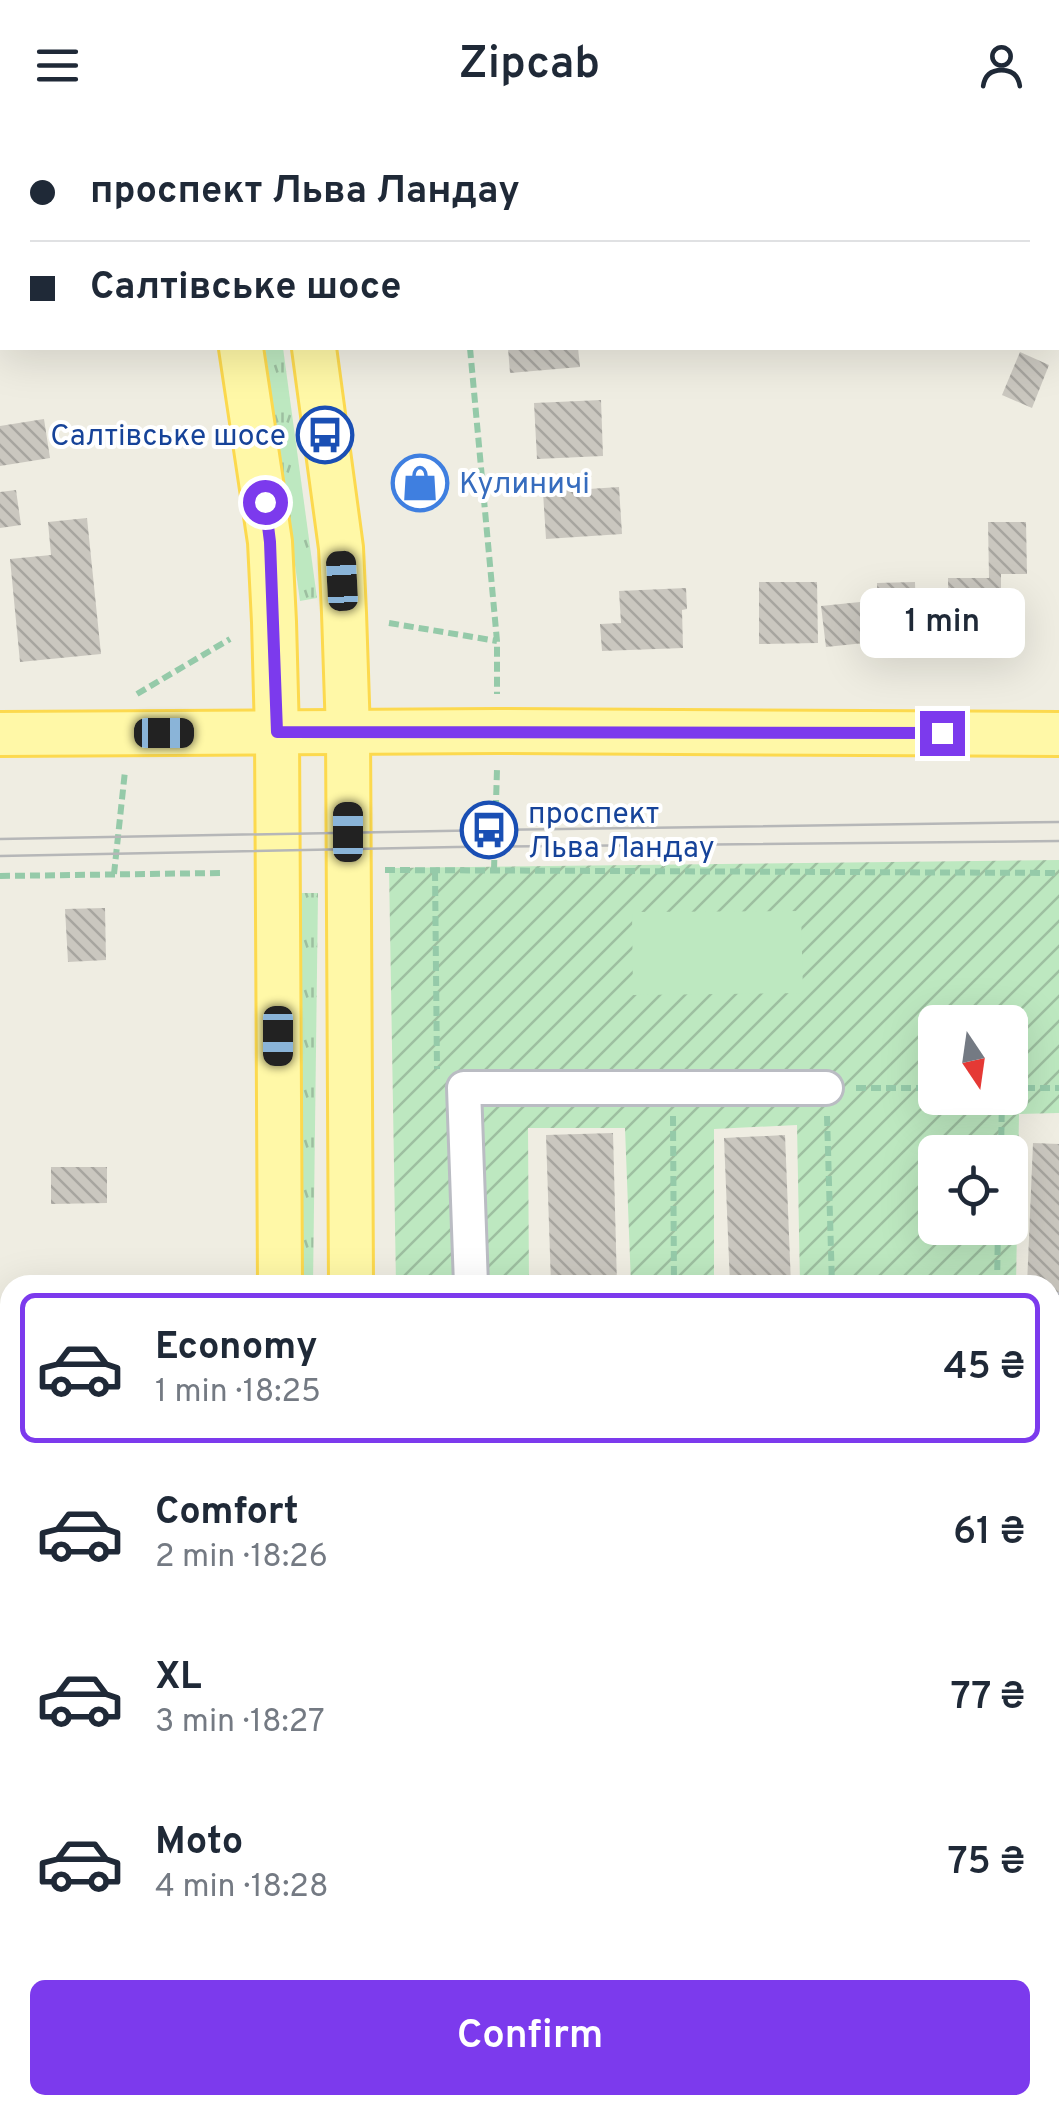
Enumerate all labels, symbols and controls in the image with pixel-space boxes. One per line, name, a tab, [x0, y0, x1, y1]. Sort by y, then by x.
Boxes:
text: Zipcab	[459, 37, 600, 94]
icon: menu	[30, 38, 85, 93]
icon: person	[974, 38, 1029, 93]
text: проспект Льва Ландау	[90, 168, 520, 217]
text: Салтівське шосе	[90, 264, 401, 313]
bus stop icon: Салтівське шосе	[295, 405, 355, 465]
place label: Салтівське шосе	[50, 419, 286, 456]
shop icon: Кулиничі	[390, 453, 450, 513]
place label: Кулиничі	[459, 467, 590, 504]
route start	[243, 480, 288, 525]
car	[325, 550, 359, 612]
callout: 1 min	[860, 588, 1024, 658]
text: 1 min	[905, 603, 980, 643]
route end	[920, 711, 965, 756]
car	[134, 718, 194, 748]
place label: проспект Льва Ландау	[528, 797, 715, 868]
bus stop icon: проспект Льва Ландау	[459, 800, 519, 860]
car	[333, 802, 363, 862]
north arrow	[918, 1005, 1028, 1115]
map controls	[918, 1005, 1028, 1245]
car	[263, 1006, 293, 1066]
button: locate	[918, 1135, 1028, 1245]
icon: car	[35, 1323, 125, 1413]
text: Economy	[155, 1324, 317, 1373]
text: 45 ₴	[943, 1344, 1025, 1393]
text: 1 min · 18:25	[155, 1373, 321, 1413]
icon: car	[35, 1488, 125, 1578]
text: Comfort	[155, 1489, 299, 1538]
text: 61 ₴	[953, 1509, 1025, 1558]
text: 2 min · 18:26	[155, 1538, 328, 1578]
icon: car	[35, 1653, 125, 1743]
text: XL	[155, 1654, 202, 1703]
text: 77 ₴	[951, 1674, 1025, 1723]
text: 3 min · 18:27	[155, 1703, 325, 1743]
icon: car	[35, 1818, 125, 1908]
text: Moto	[155, 1819, 243, 1868]
text: 75 ₴	[947, 1839, 1025, 1888]
text: 4 min · 18:28	[155, 1868, 329, 1908]
button: Confirm	[30, 1980, 1030, 2095]

